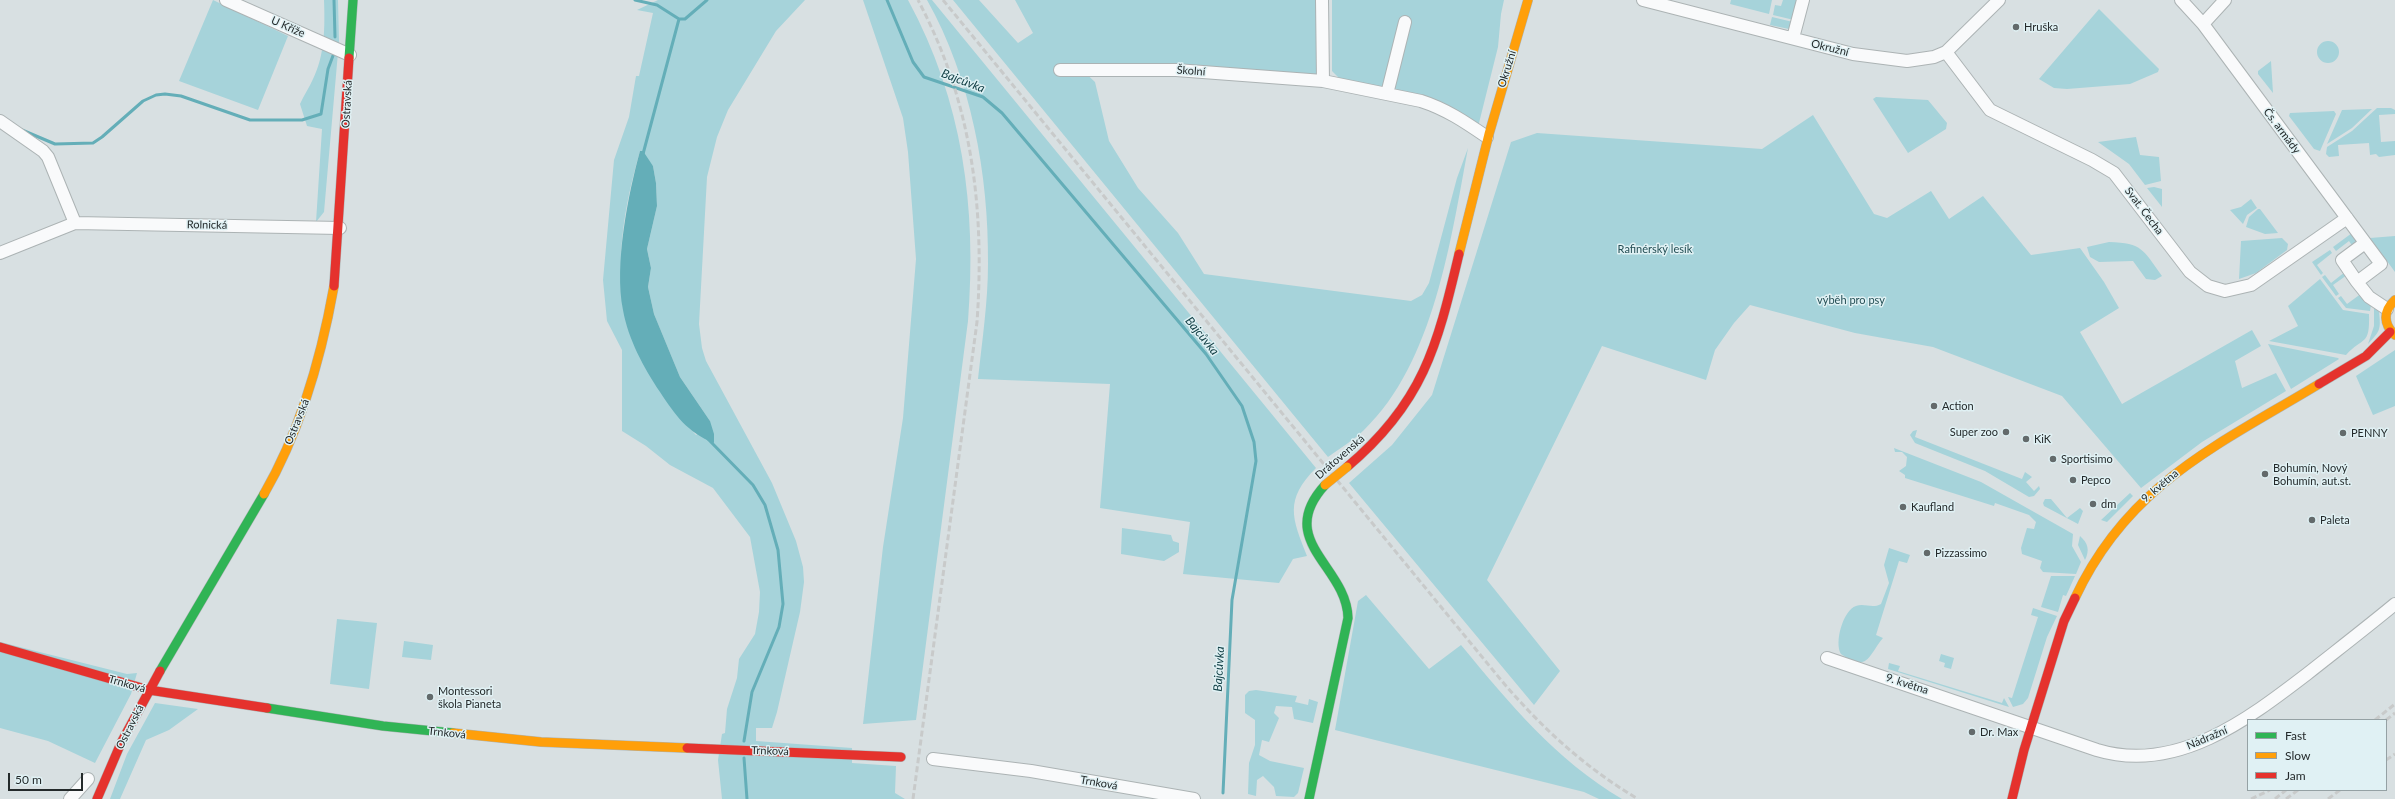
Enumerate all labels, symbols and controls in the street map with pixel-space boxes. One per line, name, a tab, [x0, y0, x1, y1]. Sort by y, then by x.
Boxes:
street label: U Kříže	[269, 14, 307, 40]
place label: Hruška	[2024, 20, 2058, 34]
marker: Hruška	[2011, 22, 2021, 32]
street label: Okružní	[1810, 37, 1850, 59]
street label: Okružní	[1495, 49, 1519, 89]
street label: Školní	[1176, 63, 1206, 79]
water label: Bajcůvka	[939, 66, 987, 96]
street label: Ostravská	[339, 80, 355, 128]
street label: Čs. armády	[2261, 106, 2303, 156]
street label: Svat. Čecha	[2122, 185, 2166, 237]
street label: Rolnická	[187, 218, 227, 232]
park label: Rafinérský lesík	[1618, 242, 1692, 256]
park label: výběh pro psy	[1817, 293, 1885, 307]
water label: Bajcůvka	[1182, 314, 1222, 358]
street label: Ostravská	[282, 397, 312, 447]
place label: Action	[1942, 399, 1974, 413]
marker: Action	[1929, 401, 1939, 411]
place label: Super zoo	[1950, 425, 1998, 439]
place label: PENNY	[2351, 426, 2388, 440]
marker: Super zoo	[2001, 427, 2011, 437]
marker: PENNY	[2338, 428, 2348, 438]
street label: Drátovenská	[1313, 432, 1367, 482]
place label: KiK	[2034, 432, 2051, 446]
marker: KiK	[2021, 434, 2031, 444]
place label: Sportisimo	[2061, 452, 2113, 466]
marker: Sportisimo	[2048, 454, 2058, 464]
place label: Bohumín, Nový Bohumín, aut.st.	[2273, 461, 2351, 487]
street label: 9. května	[2139, 467, 2181, 505]
marker: Bohumín, Nový Bohumín, aut.st.	[2260, 469, 2270, 479]
place label: Pepco	[2081, 473, 2111, 487]
marker: Pepco	[2068, 475, 2078, 485]
place label: dm	[2101, 497, 2116, 511]
marker: dm	[2088, 499, 2098, 509]
place label: Kaufland	[1911, 500, 1954, 514]
marker: Kaufland	[1898, 502, 1908, 512]
place label: Paleta	[2320, 513, 2350, 527]
marker: Paleta	[2307, 515, 2317, 525]
place label: Pizzassimo	[1935, 546, 1987, 560]
marker: Pizzassimo	[1922, 548, 1932, 558]
water label: Bajcůvka	[1211, 646, 1227, 692]
street label: 9. května	[1884, 671, 1930, 697]
street label: Trnková	[107, 672, 147, 696]
place label: Montessori škola Pianeta	[438, 684, 501, 710]
marker: Montessori škola Pianeta	[425, 692, 435, 702]
street label: Ostravská	[113, 703, 147, 751]
legend	[2247, 719, 2387, 791]
street label: Trnková	[428, 724, 466, 742]
street label: Nádražní	[2185, 724, 2229, 752]
place label: Dr. Max	[1980, 725, 2018, 739]
marker: Dr. Max	[1967, 727, 1977, 737]
text: Fast	[2285, 728, 2306, 743]
street label: Trnková	[751, 744, 789, 758]
text: Slow	[2285, 748, 2310, 763]
scale bar	[10, 765, 85, 791]
text: Jam	[2285, 768, 2306, 783]
text: 50 m	[15, 772, 42, 787]
street label: Trnková	[1079, 773, 1119, 793]

